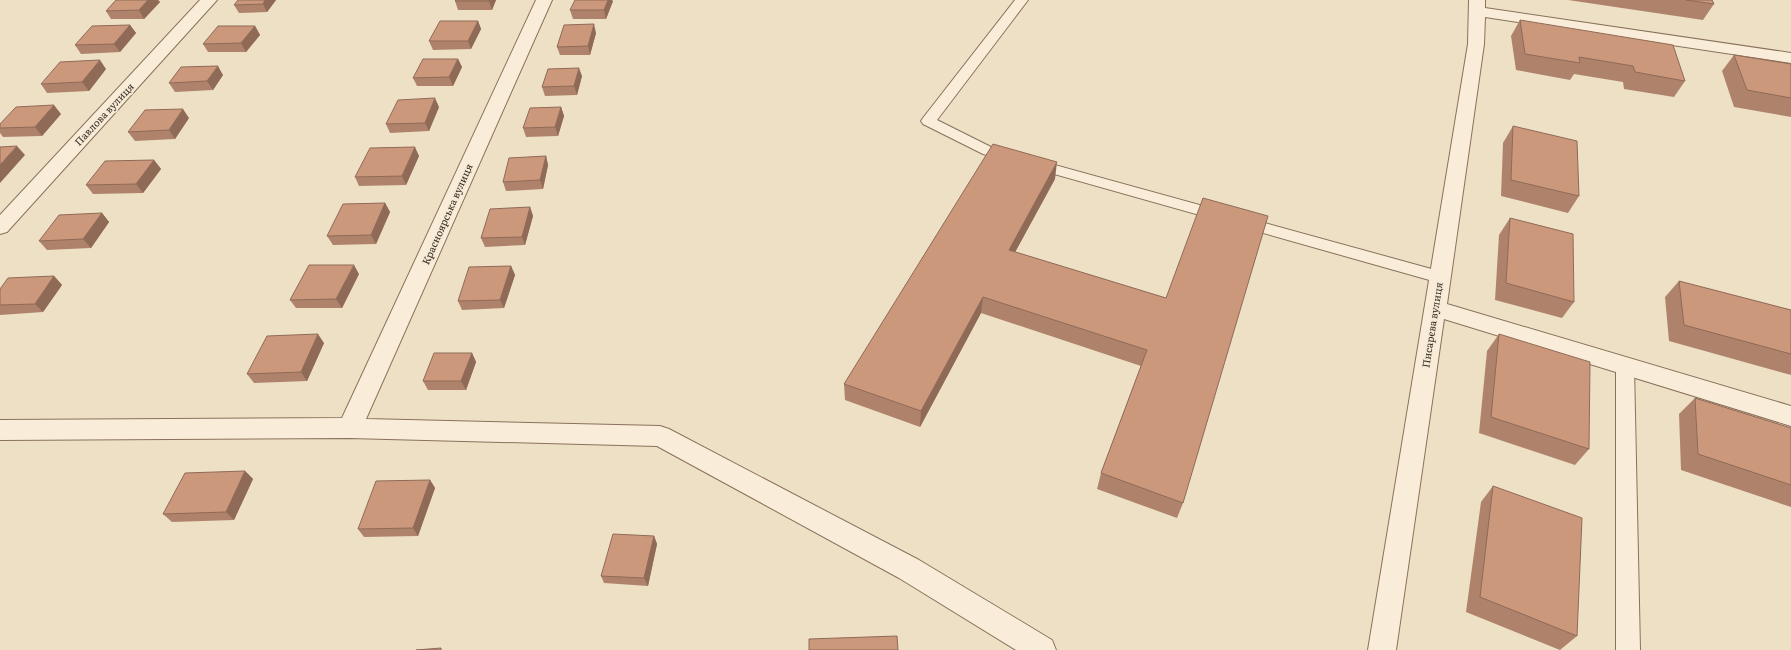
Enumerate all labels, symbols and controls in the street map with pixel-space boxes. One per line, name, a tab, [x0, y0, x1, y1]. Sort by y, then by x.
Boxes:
street label: Павлова вулиця	[70, 79, 137, 148]
street label: Красноярська вулиця	[417, 161, 476, 267]
street label: Писарєва вулиця	[1417, 281, 1446, 369]

